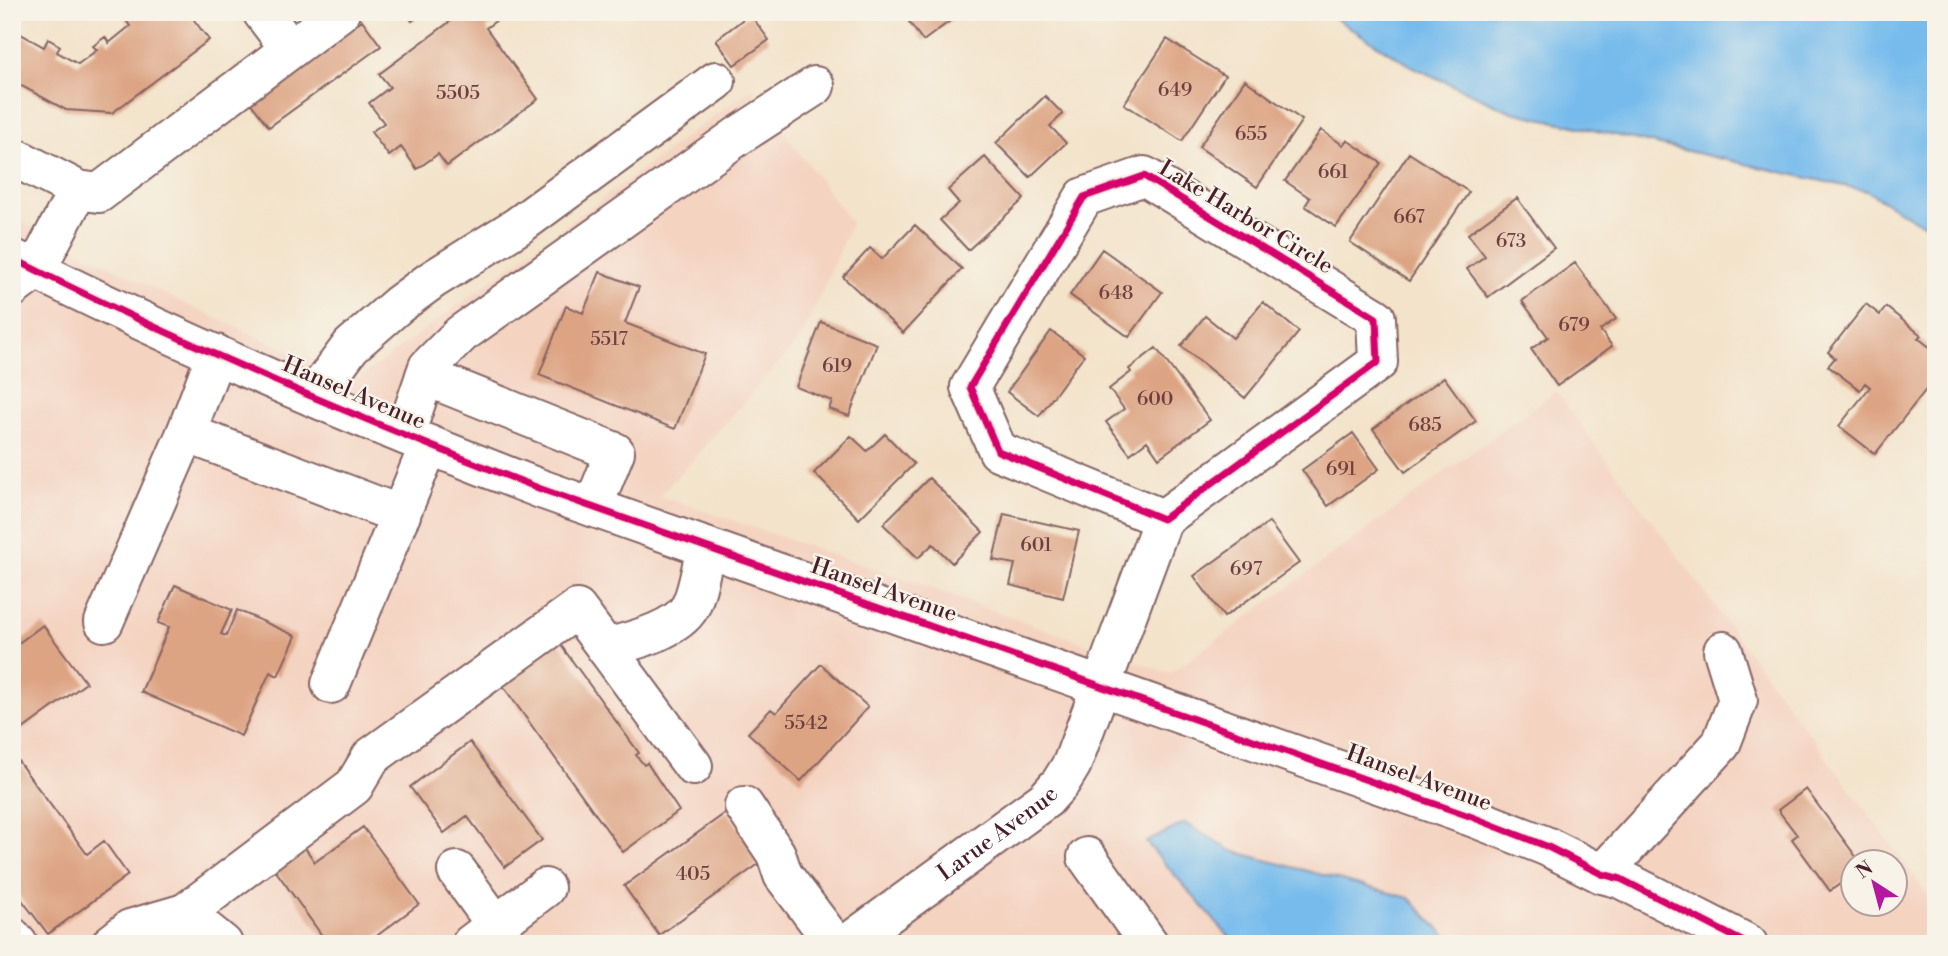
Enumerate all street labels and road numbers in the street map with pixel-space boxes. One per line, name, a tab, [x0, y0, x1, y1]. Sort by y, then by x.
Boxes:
street label: Lake Harbor Circle	[1154, 154, 1338, 280]
street label: Hansel Avenue	[278, 350, 430, 436]
street label: Hansel Avenue	[807, 552, 961, 628]
street label: Hansel Avenue	[1342, 739, 1496, 817]
street label: Larue Avenue	[932, 781, 1065, 887]

